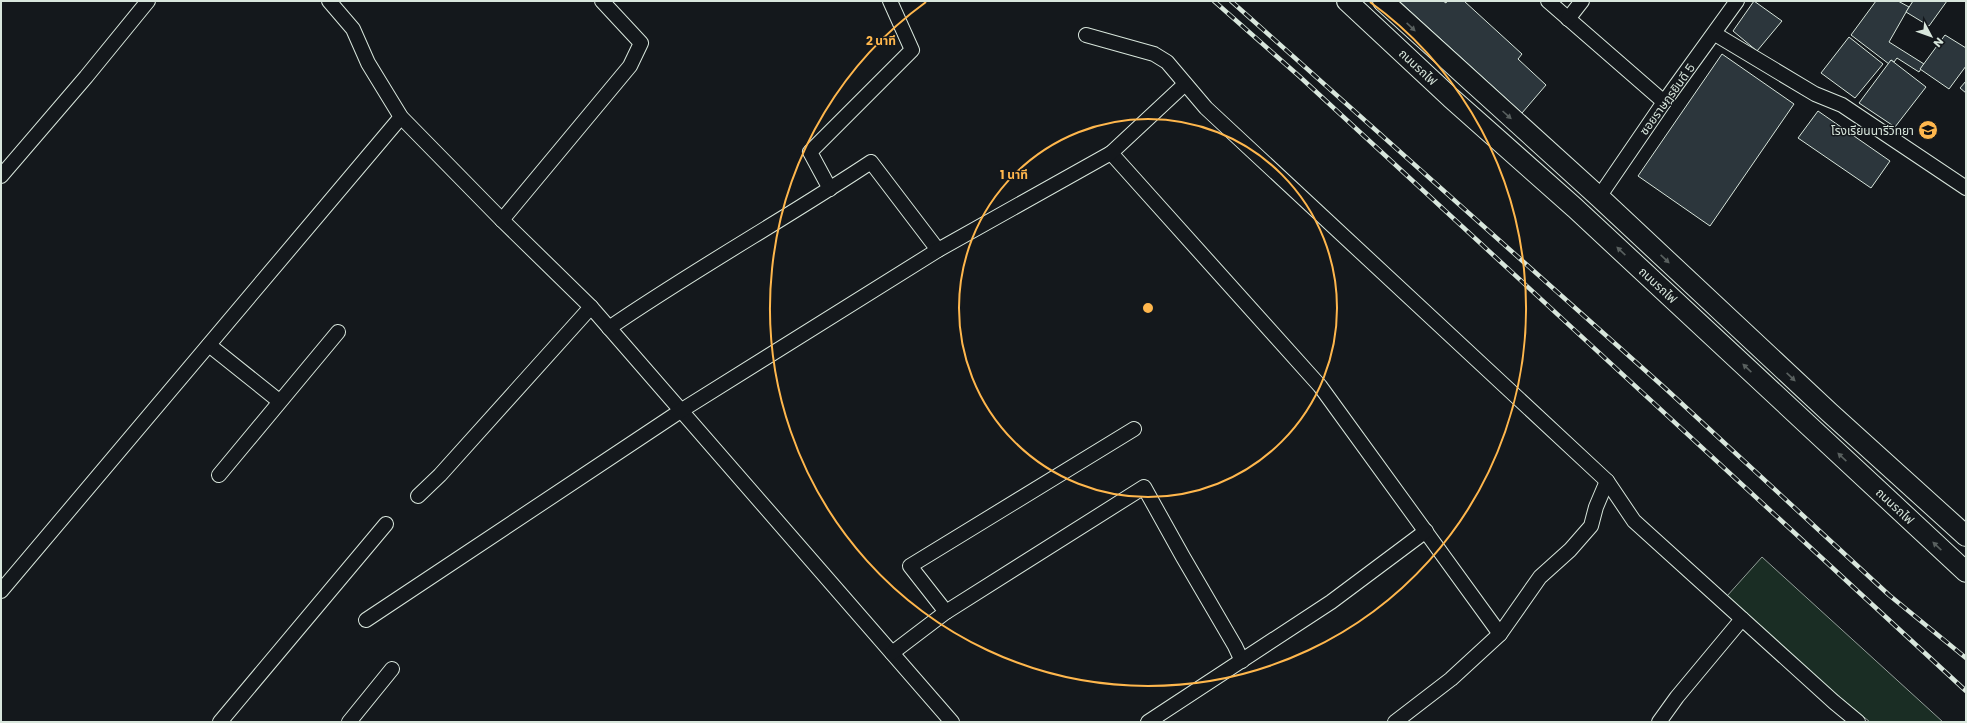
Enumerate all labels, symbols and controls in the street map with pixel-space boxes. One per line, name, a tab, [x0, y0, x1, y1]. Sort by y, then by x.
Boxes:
north arrow	[1911, 16, 1951, 56]
one-way arrow	[1406, 23, 1417, 32]
text: 2 นาที	[866, 32, 896, 49]
text: N	[1930, 34, 1947, 51]
street label: ถนนรถไฟ	[1395, 45, 1441, 89]
street label: ซอยราษฎรยินดี 5	[1635, 60, 1699, 138]
one-way arrow	[1503, 110, 1512, 119]
school or university icon: โรงเรียนนารีวิทยา	[1917, 119, 1939, 141]
place label: โรงเรียนนารีวิทยา	[1831, 122, 1914, 139]
text: 1 นาที	[1000, 166, 1028, 183]
one-way arrow	[1616, 246, 1626, 256]
one-way arrow	[1661, 254, 1670, 263]
street label: ถนนรถไฟ	[1635, 263, 1681, 307]
centre of rings	[1141, 301, 1155, 315]
one-way arrow	[1742, 364, 1752, 373]
one-way arrow	[1786, 372, 1796, 381]
one-way arrow	[1837, 452, 1847, 462]
street label: ถนนรถไฟ	[1872, 484, 1918, 528]
one-way arrow	[1932, 541, 1943, 550]

